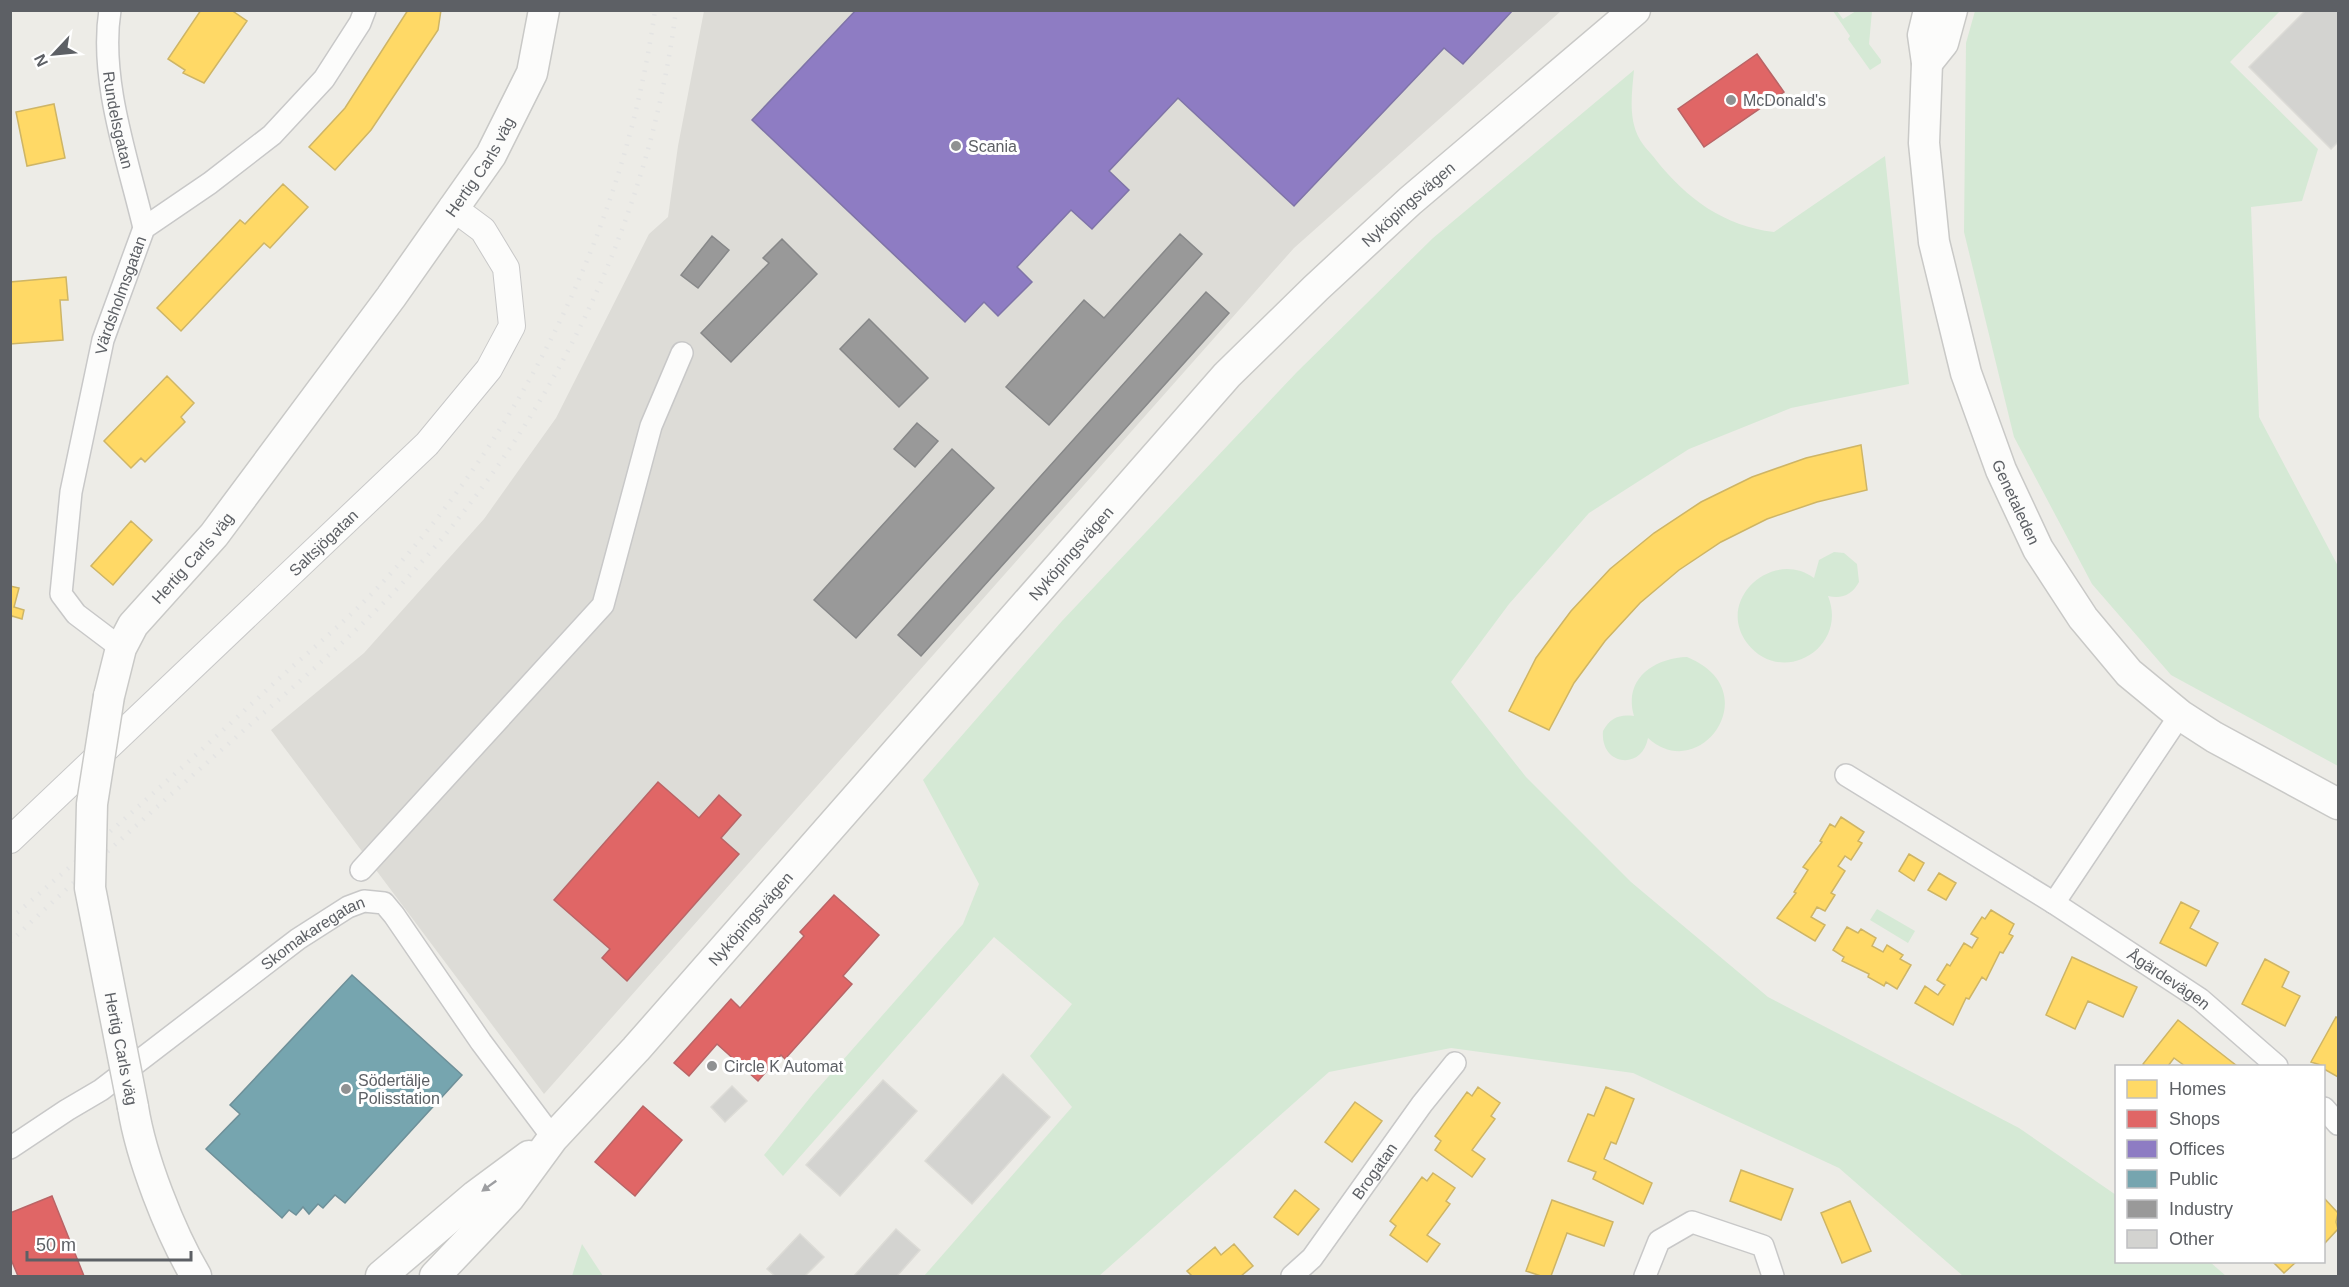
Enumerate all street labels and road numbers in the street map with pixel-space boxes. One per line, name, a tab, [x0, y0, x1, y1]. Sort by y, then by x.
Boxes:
street label: Rundelsgatan	[101, 70, 137, 170]
street label: Hertig Carls väg	[442, 114, 517, 220]
street label: Nyköpingsvägen	[1358, 159, 1458, 250]
street label: Värdsholmsgatan	[92, 234, 149, 356]
street label: Genetaleden	[1989, 457, 2043, 547]
street label: Nyköpingsvägen	[1025, 503, 1116, 603]
street label: Saltsjögatan	[285, 506, 361, 579]
street label: Hertig Carls väg	[148, 509, 236, 607]
street label: Nyköpingsvägen	[705, 869, 796, 969]
street label: Skomakaregatan	[257, 893, 367, 973]
street label: Ågärdevägen	[2125, 945, 2214, 1012]
street label: Hertig Carls väg	[102, 991, 141, 1107]
street label: Brogatan	[1348, 1139, 1400, 1202]

